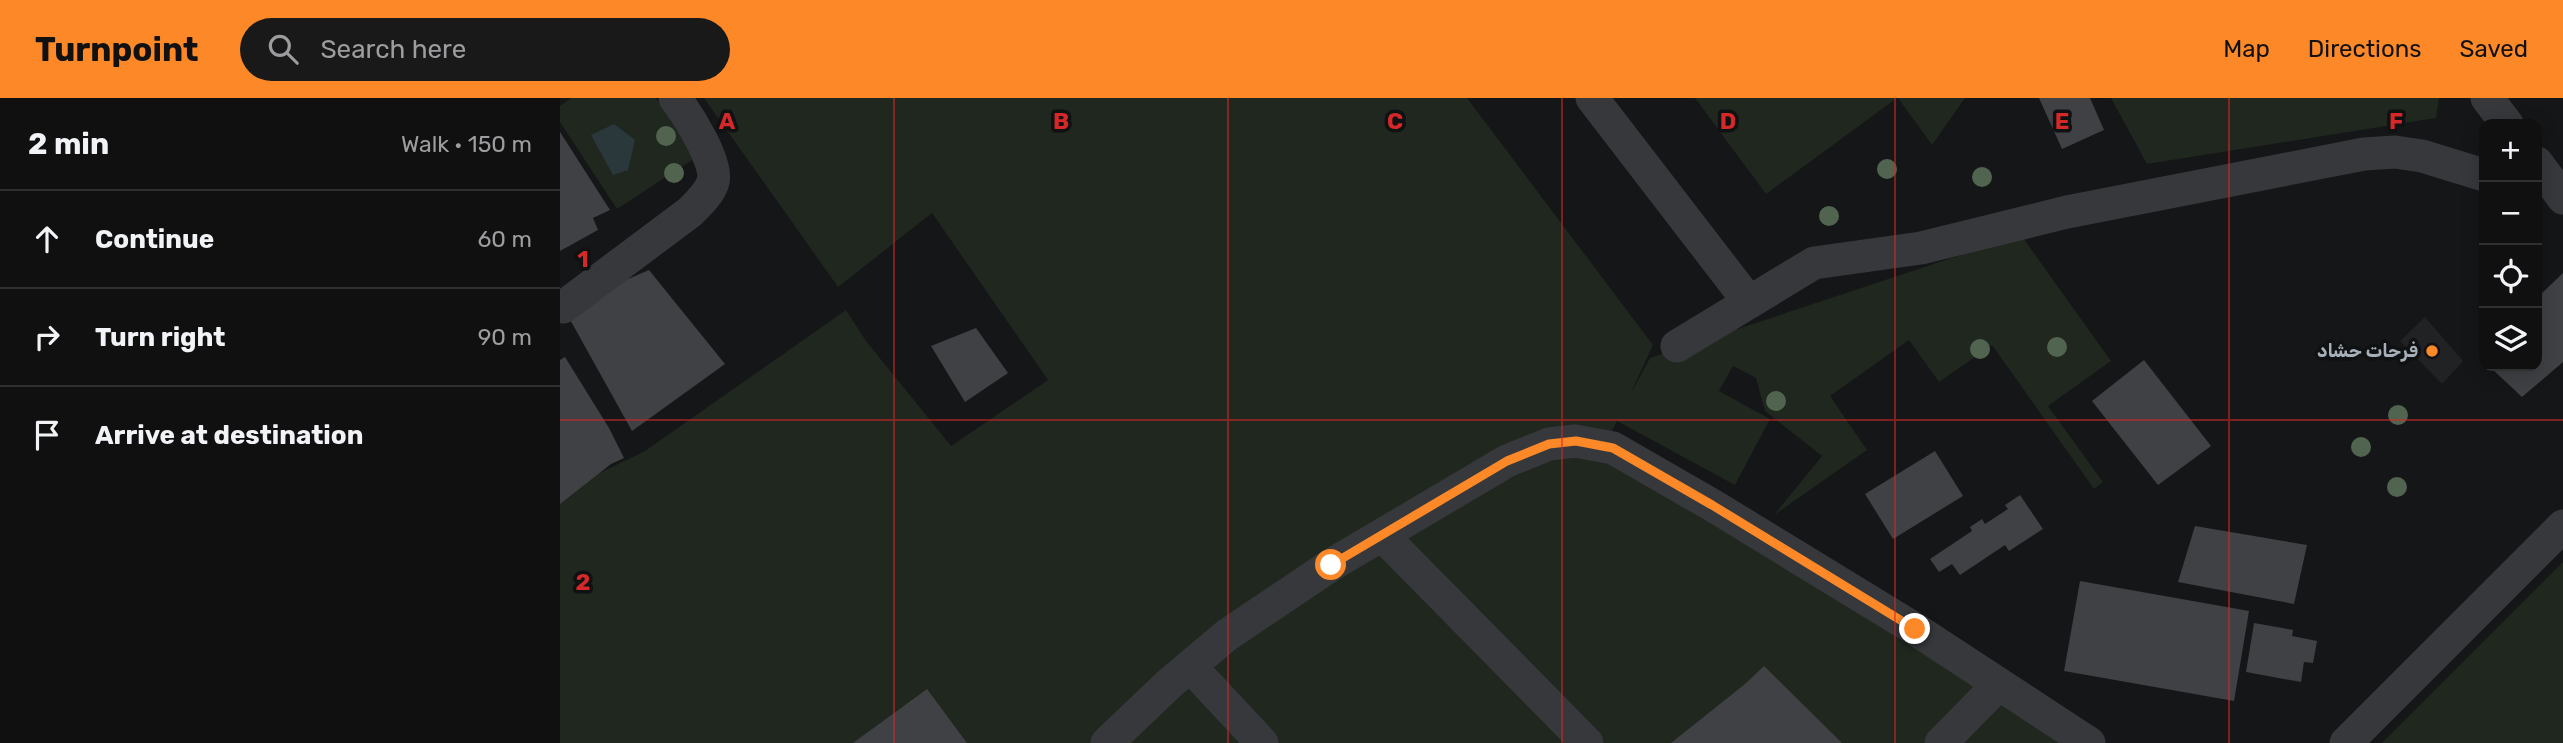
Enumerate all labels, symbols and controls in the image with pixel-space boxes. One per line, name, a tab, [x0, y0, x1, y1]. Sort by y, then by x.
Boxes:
search box	[240, 18, 730, 81]
text: Turnpoint	[35, 30, 198, 69]
icon: search	[264, 30, 302, 68]
text: Search here	[320, 34, 466, 65]
text: Map	[2223, 35, 2270, 63]
text: Directions	[2308, 35, 2421, 63]
text: Saved	[2459, 35, 2528, 63]
text: A	[719, 107, 736, 135]
text: B	[1053, 107, 1069, 135]
text: C	[1387, 107, 1403, 135]
text: D	[1720, 107, 1736, 135]
text: E	[2055, 107, 2069, 135]
text: F	[2389, 107, 2403, 135]
map controls	[2479, 119, 2542, 371]
button: +	[2479, 119, 2542, 182]
text: 2 min	[28, 126, 109, 162]
text: Walk · 150 m	[401, 130, 532, 158]
button: −	[2479, 182, 2542, 245]
icon: ahead	[28, 220, 66, 258]
text: Continue	[95, 224, 214, 255]
text: 60 m	[477, 225, 532, 253]
text: 1	[577, 245, 589, 273]
button: locate	[2479, 245, 2542, 308]
button: layers	[2479, 308, 2542, 371]
icon: right	[28, 318, 66, 356]
text: Turn right	[95, 322, 225, 353]
text: 90 m	[478, 323, 532, 351]
place label: فرحات حشاد	[2317, 340, 2418, 362]
marker: فرحات حشاد	[2424, 343, 2440, 359]
icon: arrive	[28, 416, 66, 454]
text: Arrive at destination	[95, 420, 363, 451]
route start	[1315, 549, 1346, 580]
text: 2	[576, 568, 590, 596]
route end	[1899, 613, 1930, 644]

